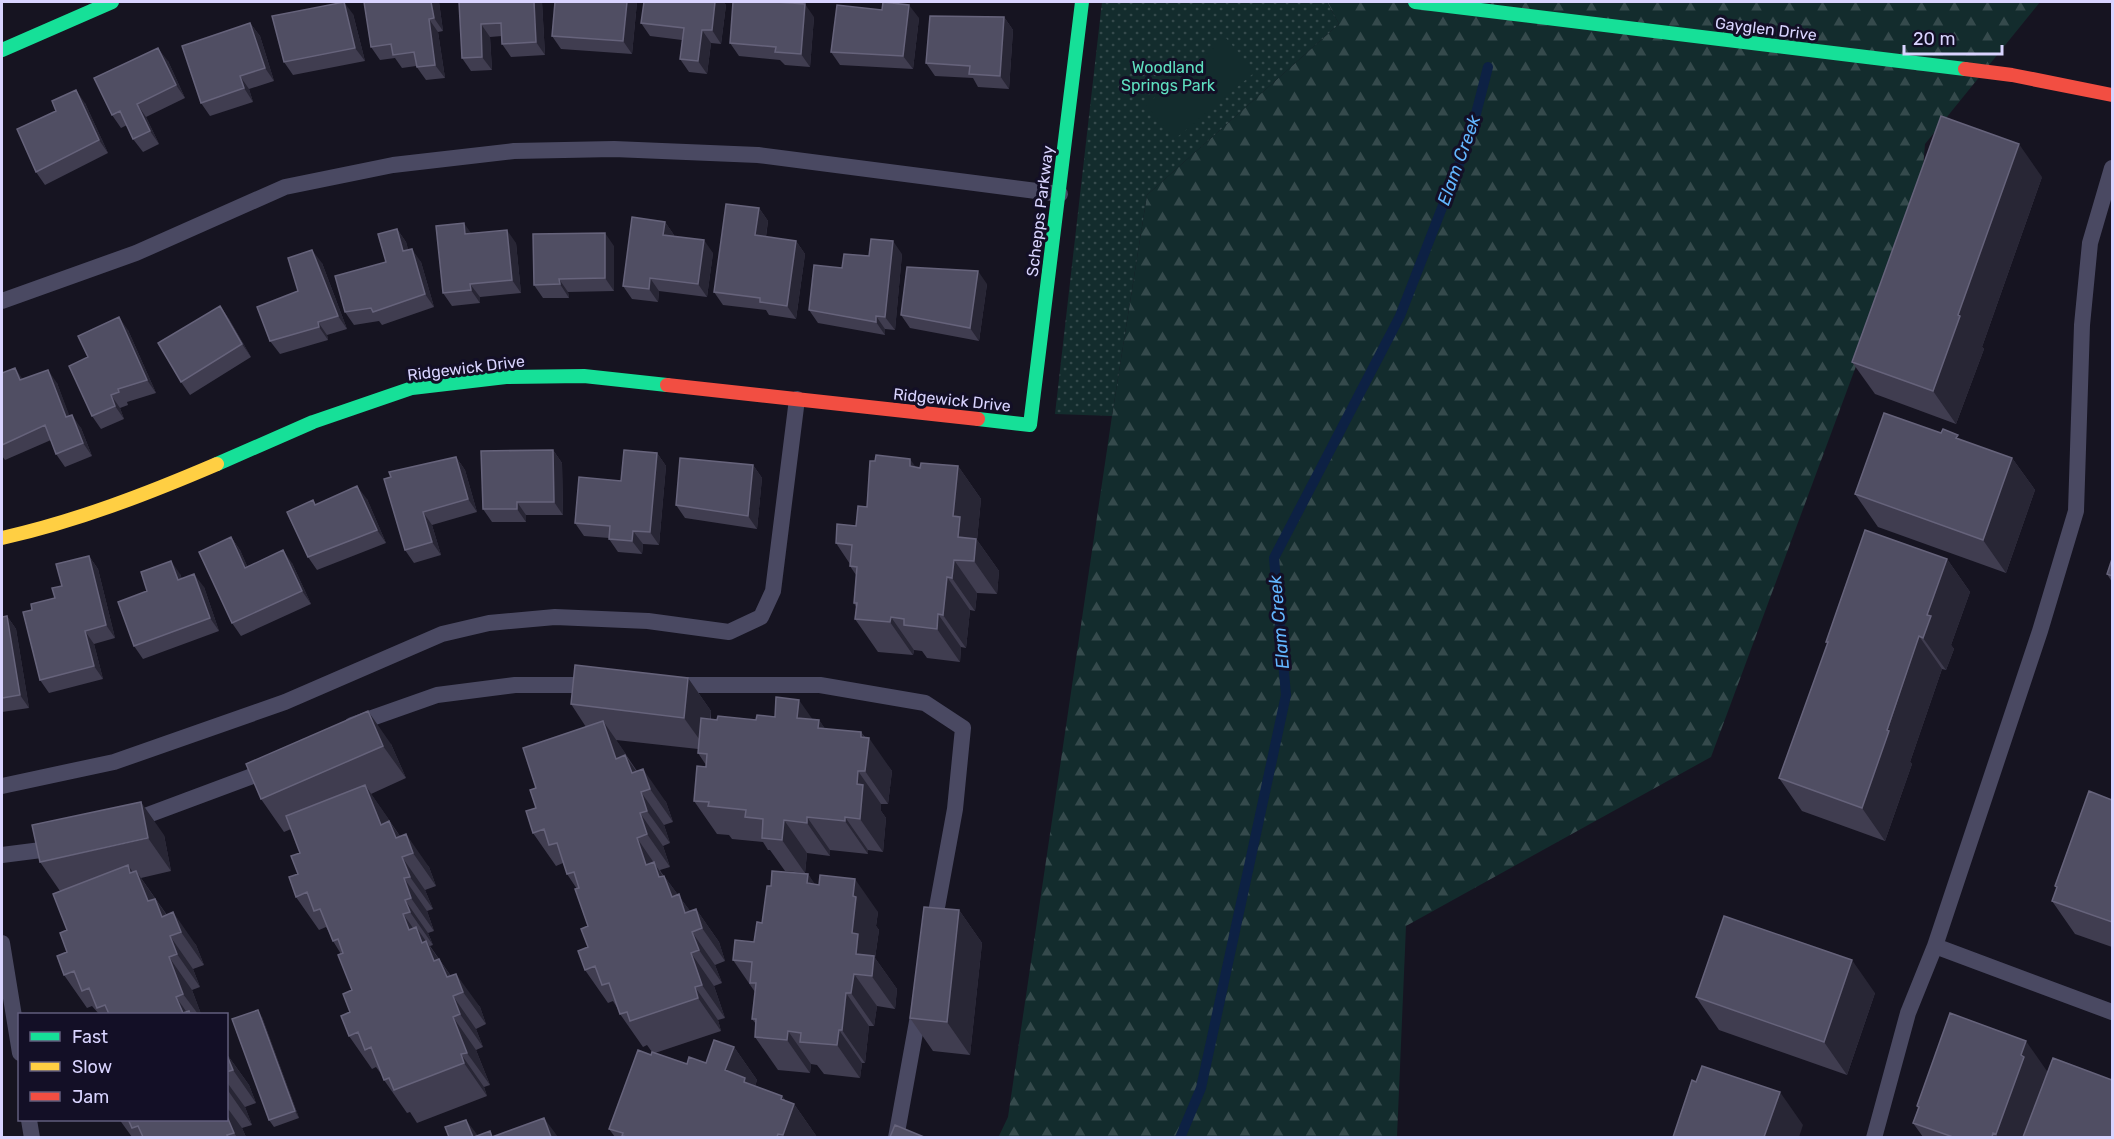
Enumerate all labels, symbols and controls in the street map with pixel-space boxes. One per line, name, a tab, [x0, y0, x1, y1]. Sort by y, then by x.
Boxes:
street label: Gayglen Drive	[1714, 13, 1818, 45]
scale bar	[1904, 18, 2002, 56]
text: 20 m	[1913, 28, 1955, 50]
park label: Woodland Springs Park	[1121, 58, 1216, 95]
water label: Elam Creek	[1433, 111, 1486, 208]
street label: Schepps Parkway	[1023, 144, 1057, 278]
street label: Ridgewick Drive	[406, 351, 526, 385]
street label: Ridgewick Drive	[892, 384, 1012, 416]
water label: Elam Creek	[1264, 573, 1294, 670]
legend	[18, 1013, 228, 1121]
text: Fast	[72, 1026, 108, 1048]
text: Slow	[72, 1056, 112, 1078]
text: Jam	[72, 1086, 109, 1108]

